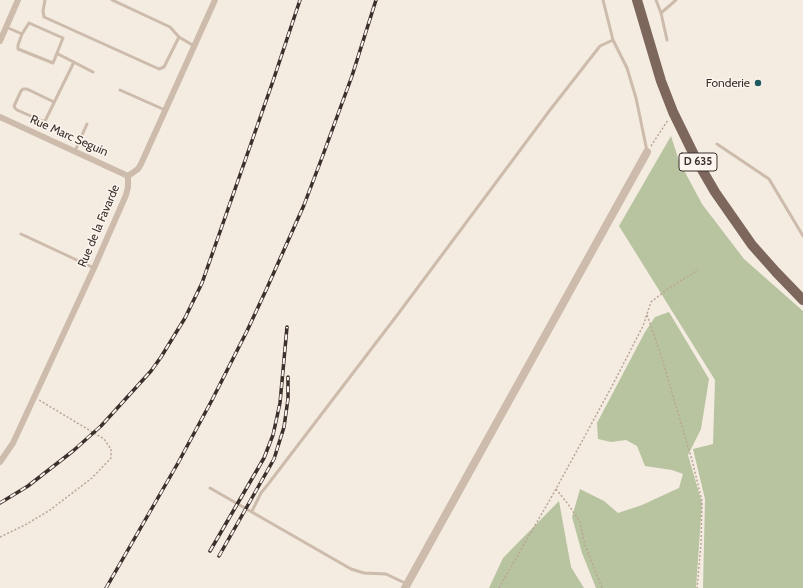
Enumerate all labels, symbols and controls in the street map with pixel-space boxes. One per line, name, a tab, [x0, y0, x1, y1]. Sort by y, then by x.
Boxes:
place label: Fonderie	[706, 76, 750, 90]
marker: Fonderie	[753, 78, 763, 88]
street label: Rue Marc Seguin	[28, 112, 110, 160]
road number: D 635	[679, 153, 717, 171]
street label: Rue de la Favarde	[75, 183, 123, 269]

